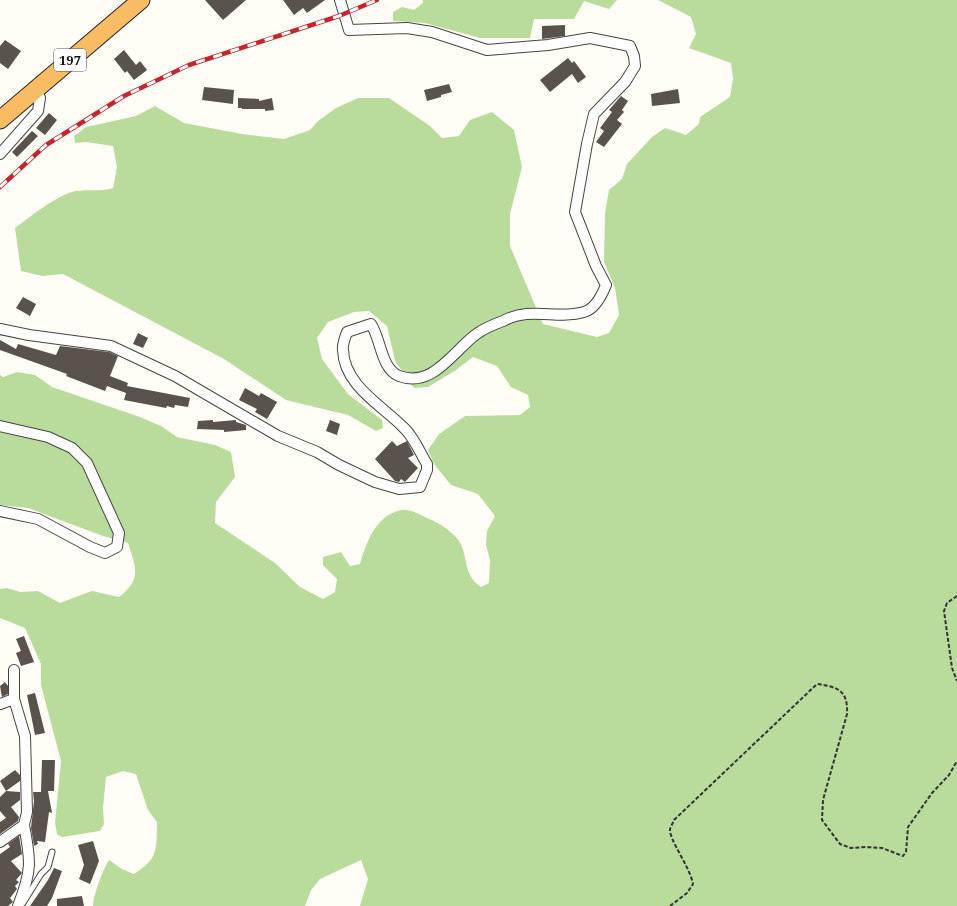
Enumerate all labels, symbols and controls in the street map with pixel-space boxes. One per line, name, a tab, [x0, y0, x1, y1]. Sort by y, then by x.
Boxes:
road number: 197	[54, 49, 86, 71]

